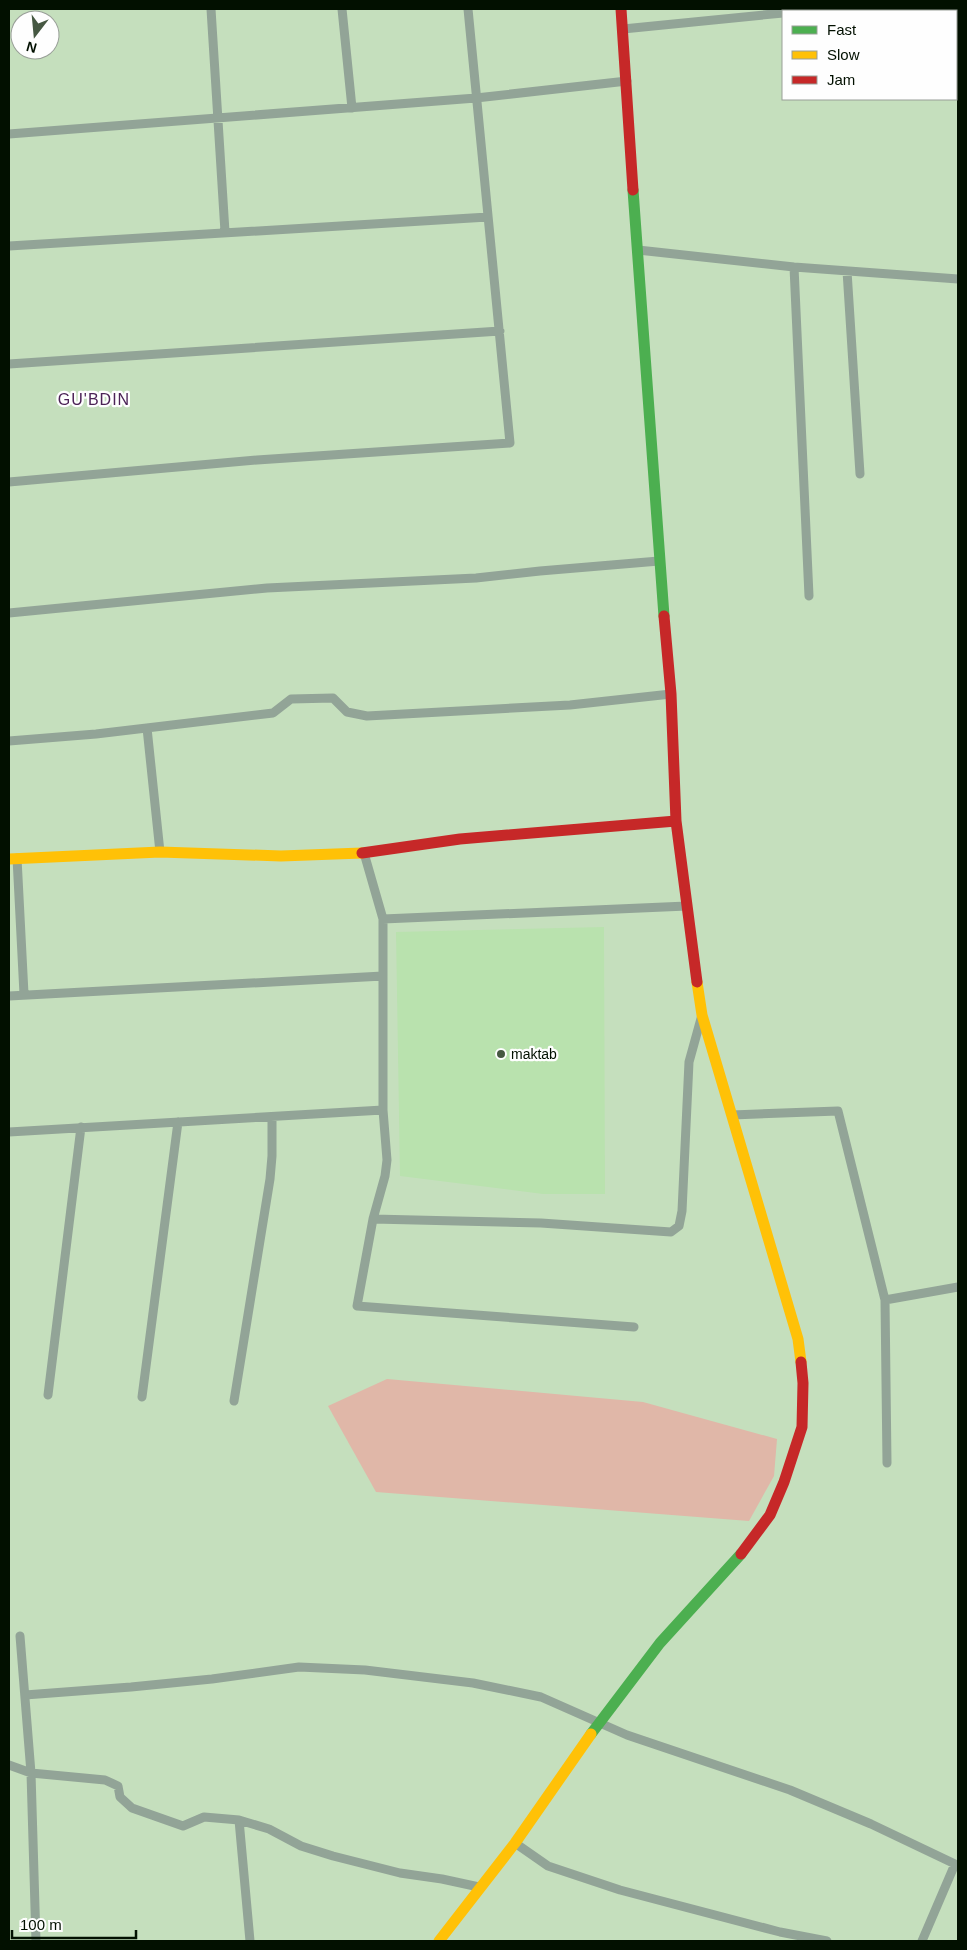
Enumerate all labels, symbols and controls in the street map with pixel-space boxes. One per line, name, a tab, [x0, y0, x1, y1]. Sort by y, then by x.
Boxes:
north arrow	[10, 10, 60, 60]
legend	[782, 10, 957, 100]
text: Fast	[827, 21, 857, 38]
text: N	[24, 38, 38, 57]
text: Slow	[827, 46, 860, 63]
text: Jam	[827, 71, 855, 88]
district label: GU'BDIN	[58, 391, 130, 408]
place label: maktab	[511, 1046, 557, 1062]
marker: maktab	[495, 1048, 507, 1060]
scale bar	[12, 1908, 136, 1940]
text: 100 m	[20, 1916, 62, 1933]

